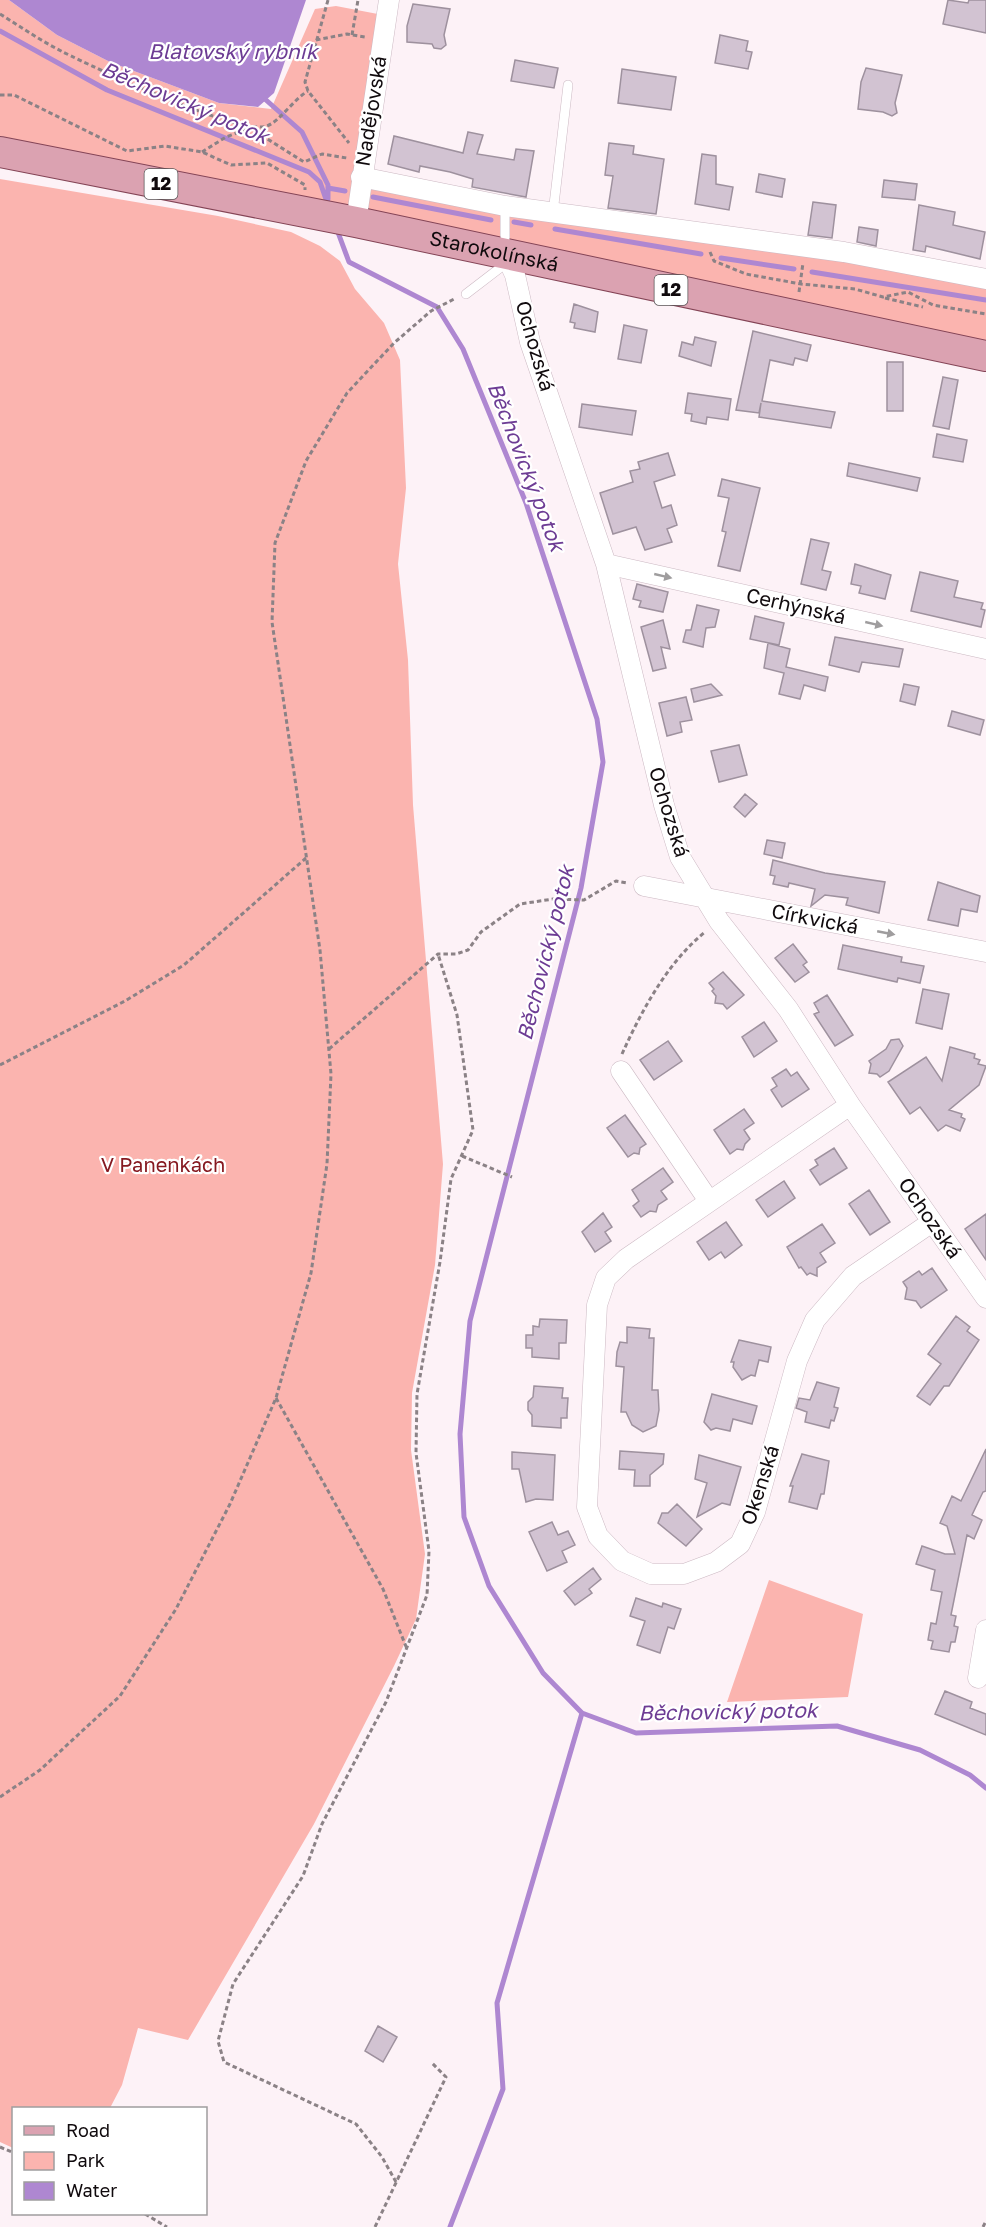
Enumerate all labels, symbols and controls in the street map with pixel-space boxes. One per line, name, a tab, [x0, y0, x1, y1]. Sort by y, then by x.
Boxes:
water label: Blatovský rybník	[148, 38, 320, 64]
street label: Nadějovská	[349, 54, 391, 168]
water label: Běchovický potok	[98, 55, 275, 150]
road number: 12	[144, 169, 178, 199]
street label: Starokolínská	[428, 225, 561, 276]
road number: 12	[654, 275, 688, 305]
street label: Ochozská	[512, 298, 560, 394]
water label: Běchovický potok	[483, 378, 572, 557]
one-way arrow	[654, 572, 673, 582]
street label: Cerhýnská	[744, 582, 848, 628]
one-way arrow	[865, 619, 883, 629]
street label: Ochozská	[645, 764, 695, 860]
water label: Běchovický potok	[511, 861, 580, 1043]
street label: Církvická	[770, 898, 861, 938]
one-way arrow	[877, 929, 896, 938]
park label: V Panenkách	[101, 1152, 225, 1176]
street label: Ochozská	[894, 1172, 967, 1262]
street label: Okenská	[735, 1442, 783, 1528]
water label: Běchovický potok	[638, 1696, 820, 1726]
legend	[12, 2107, 207, 2215]
text: Road	[66, 2119, 110, 2141]
text: Park	[66, 2149, 105, 2171]
text: Water	[66, 2179, 117, 2201]

